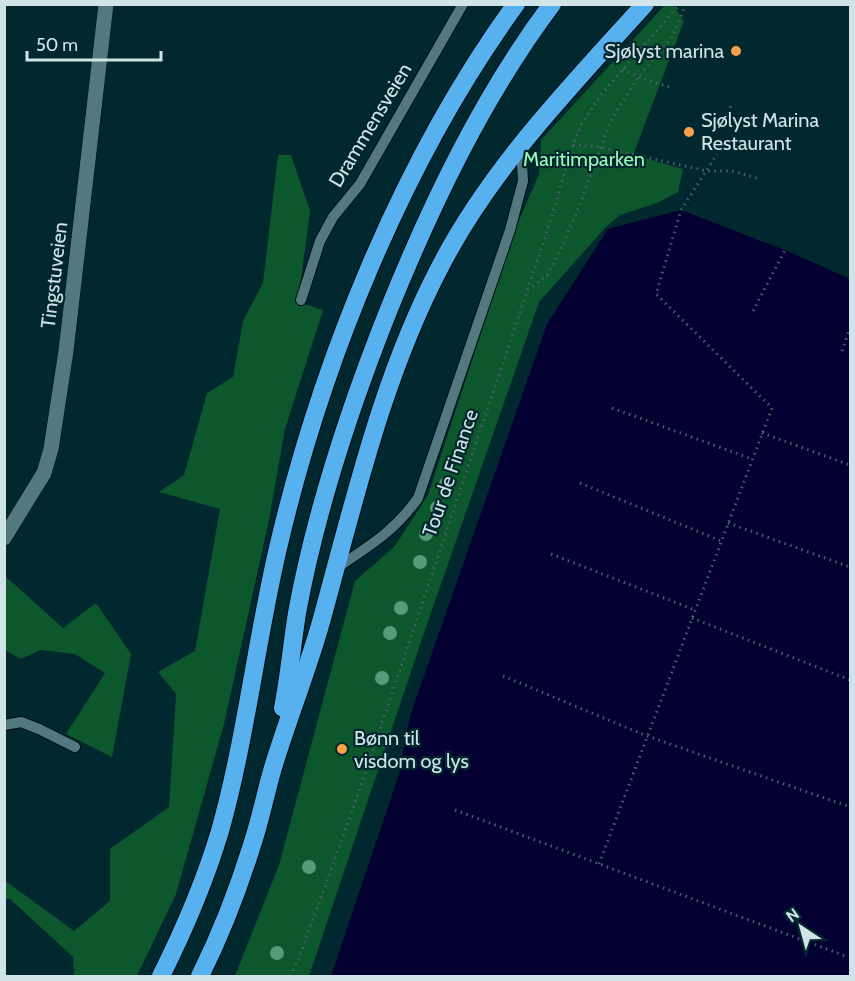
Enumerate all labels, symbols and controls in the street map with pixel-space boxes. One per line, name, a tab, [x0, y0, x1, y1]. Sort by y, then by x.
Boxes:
scale bar	[27, 24, 160, 62]
text: 50 m	[36, 34, 78, 56]
place label: Sjølyst marina	[605, 39, 724, 63]
marker: Sjølyst marina	[729, 44, 743, 58]
street label: Drammensveien	[324, 59, 416, 191]
place label: Sjølyst Marina Restaurant	[701, 108, 819, 155]
marker: Sjølyst Marina Restaurant	[682, 125, 696, 139]
park label: Maritimparken	[523, 147, 645, 171]
street label: Tingstuveien	[36, 220, 72, 330]
street label: Tour de Finance	[417, 406, 483, 540]
place label: Bønn til visdom og lys	[354, 726, 469, 773]
marker: Bønn til visdom og lys	[335, 742, 349, 756]
north arrow	[771, 897, 831, 957]
text: N	[782, 904, 803, 926]

